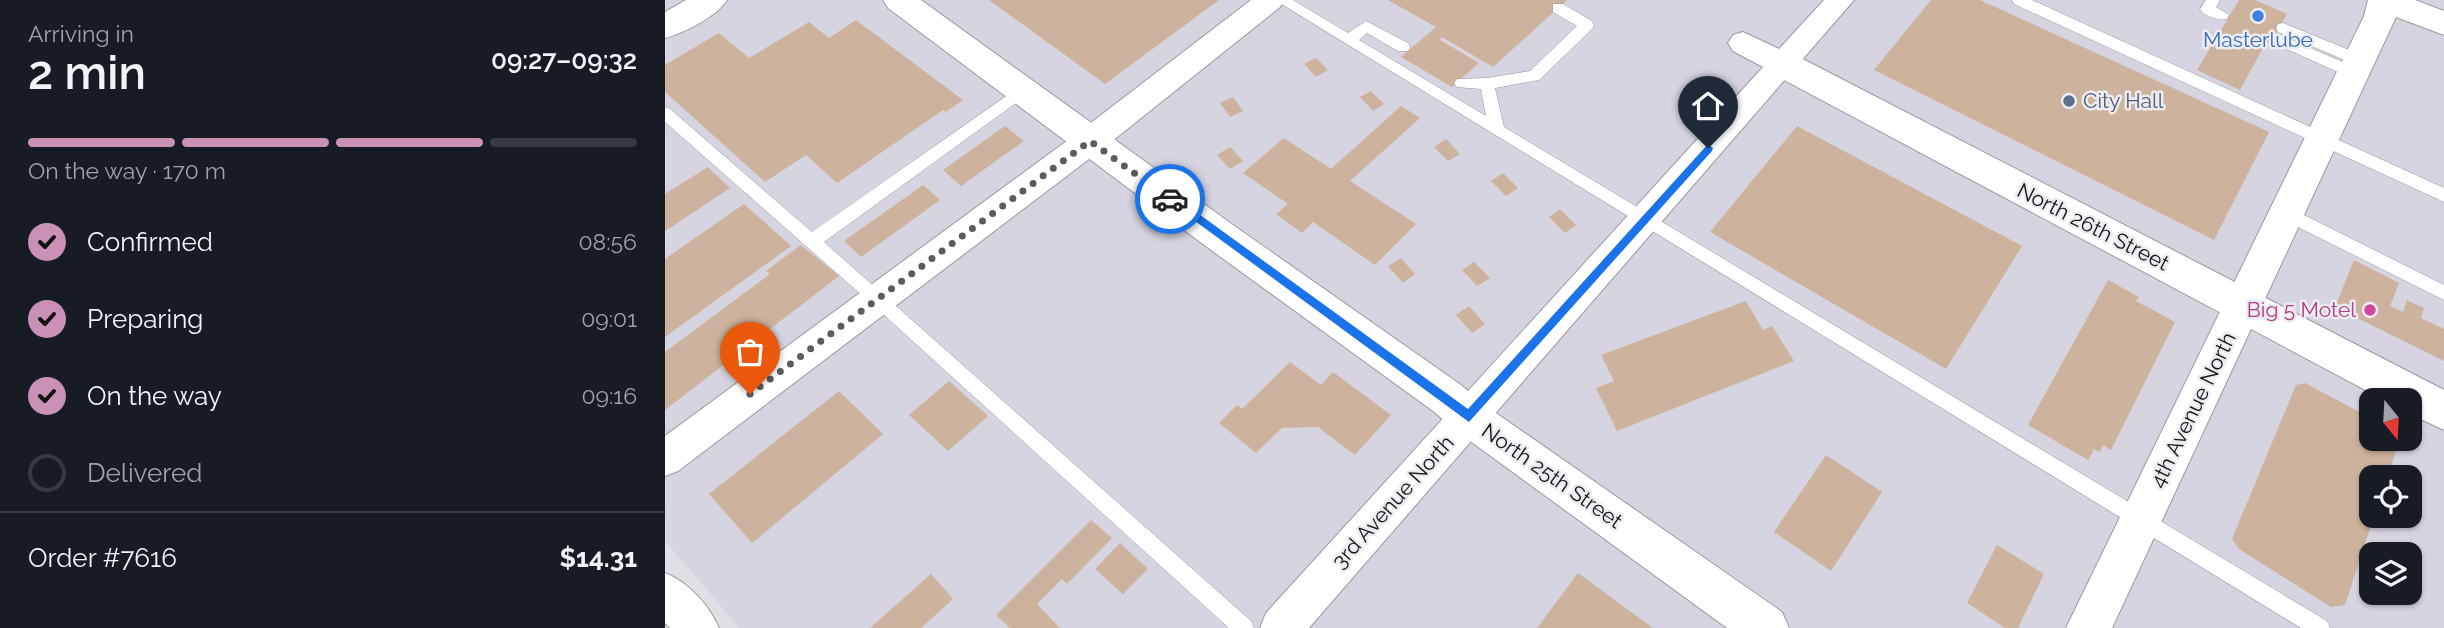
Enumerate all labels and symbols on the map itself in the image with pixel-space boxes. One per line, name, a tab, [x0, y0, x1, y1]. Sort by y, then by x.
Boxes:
marker: Masterlube	[2250, 8, 2266, 24]
place label: Masterlube	[2203, 27, 2313, 52]
pin	[1678, 76, 1738, 148]
place label: City Hall	[2083, 88, 2164, 113]
marker: City Hall	[2061, 93, 2077, 109]
courier	[1135, 164, 1205, 234]
street label: North 26th Street	[2013, 178, 2173, 276]
place label: Big 5 Motel	[2247, 297, 2356, 322]
marker: Big 5 Motel	[2362, 302, 2378, 318]
pin	[720, 322, 780, 394]
street label: 4th Avenue North	[2144, 328, 2241, 492]
north arrow	[2359, 388, 2422, 452]
street label: North 25th Street	[1477, 418, 1627, 533]
street label: 3rd Avenue North	[1326, 430, 1459, 573]

